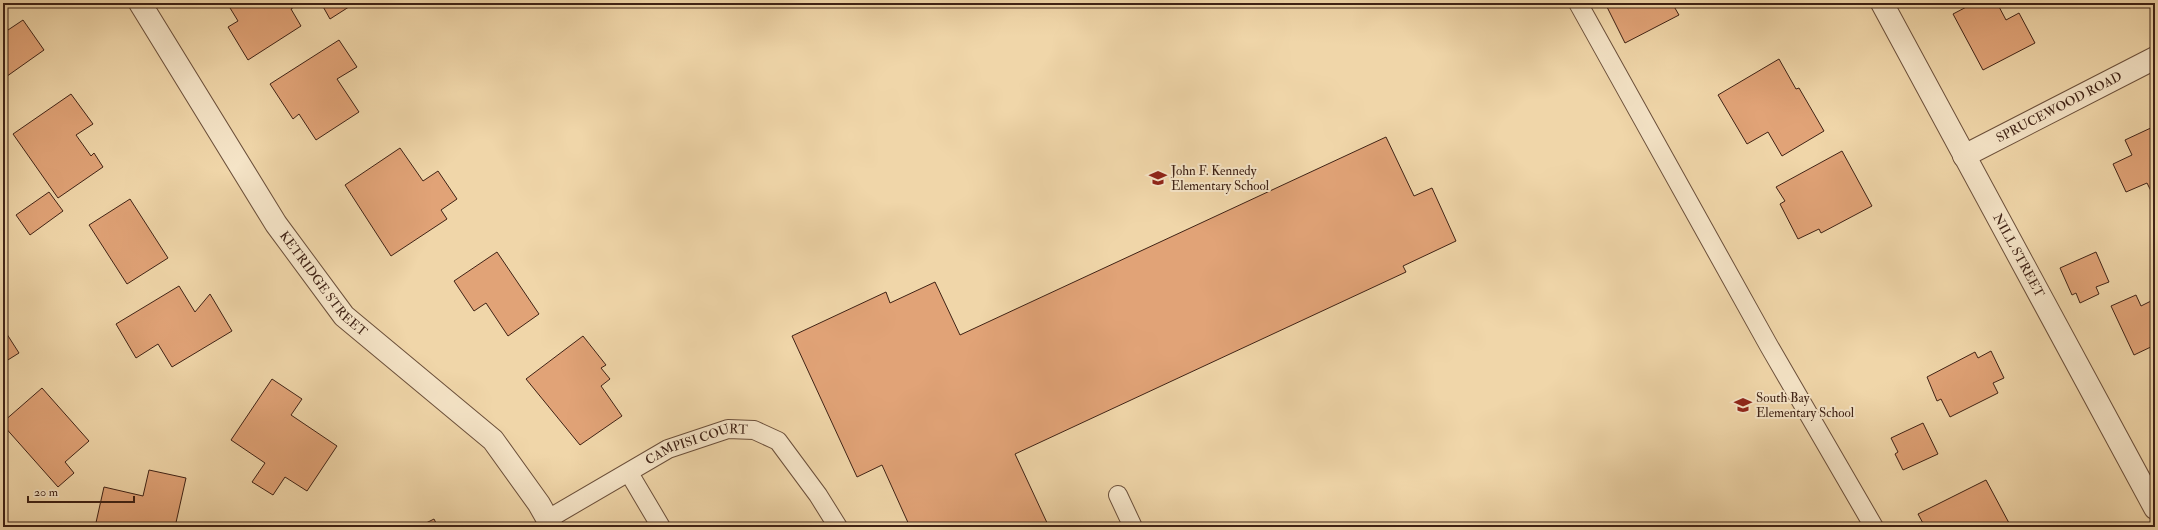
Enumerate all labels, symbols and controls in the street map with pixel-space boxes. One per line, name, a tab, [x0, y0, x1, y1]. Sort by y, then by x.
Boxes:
street label: SPRUCEWOOD ROAD	[1994, 68, 2125, 146]
place label: John F. Kennedy Elementary School	[1170, 163, 1270, 195]
school or university icon: John F. Kennedy Elementary School	[1148, 168, 1168, 188]
street label: NILL STREET	[1989, 211, 2048, 301]
street label: KETRIDGE STREET	[276, 228, 371, 340]
place label: South Bay Elementary School	[1756, 390, 1855, 422]
school or university icon: South Bay Elementary School	[1733, 395, 1753, 415]
street label: CAMPISI COURT	[642, 421, 749, 468]
scale bar	[28, 478, 134, 504]
text: 20 m	[34, 485, 59, 500]

